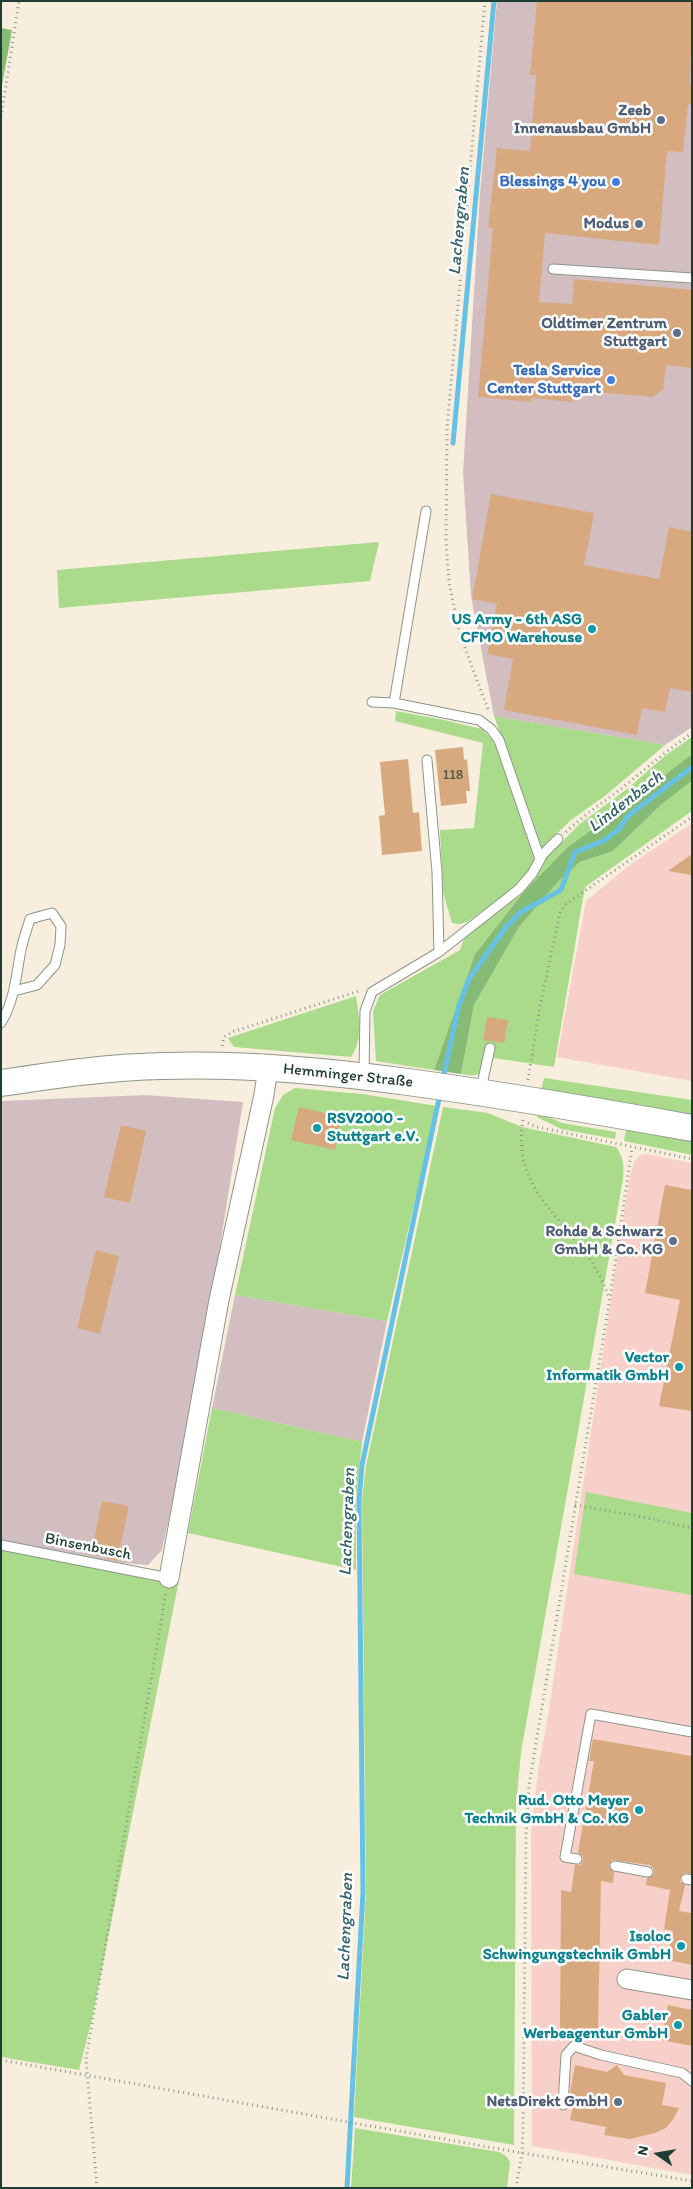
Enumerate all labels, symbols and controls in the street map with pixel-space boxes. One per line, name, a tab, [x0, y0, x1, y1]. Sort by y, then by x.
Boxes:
place label: Zeeb Innenausbau GmbH	[514, 101, 651, 139]
marker: Zeeb Innenausbau GmbH	[655, 114, 667, 126]
water label: Lachengraben	[445, 166, 475, 276]
place label: Blessings 4 you	[499, 172, 606, 192]
marker: Blessings 4 you	[610, 176, 622, 188]
place label: Modus	[584, 214, 629, 234]
marker: Modus	[633, 218, 645, 230]
place label: Oldtimer Zentrum Stuttgart	[541, 314, 667, 352]
marker: Oldtimer Zentrum Stuttgart	[671, 327, 683, 339]
place label: Tesla Service Center Stuttgart	[487, 361, 601, 399]
marker: Tesla Service Center Stuttgart	[605, 374, 617, 386]
place label: US Army - 6th ASG CFMO Warehouse	[452, 610, 582, 648]
marker: US Army - 6th ASG CFMO Warehouse	[586, 623, 598, 635]
water label: Lindenbach	[584, 766, 668, 838]
house number: 118	[443, 767, 463, 783]
street label: Hemminger Straße	[282, 1060, 414, 1092]
place label: RSV2000 - Stuttgart e.V.	[327, 1109, 419, 1147]
marker: RSV2000 - Stuttgart e.V.	[311, 1122, 323, 1134]
place label: Rohde & Schwarz GmbH & Co. KG	[545, 1222, 663, 1260]
marker: Rohde & Schwarz GmbH & Co. KG	[667, 1235, 679, 1247]
place label: Vector Informatik GmbH	[546, 1348, 669, 1386]
marker: Vector Informatik GmbH	[673, 1361, 685, 1373]
water label: Lachengraben	[335, 1467, 361, 1577]
street label: Binsenbusch	[43, 1529, 133, 1565]
place label: Rud. Otto Meyer Technik GmbH & Co. KG	[465, 1791, 629, 1829]
marker: Rud. Otto Meyer Technik GmbH & Co. KG	[633, 1804, 645, 1816]
water label: Lachengraben	[333, 1872, 359, 1982]
place label: Isoloc Schwingungstechnik GmbH	[483, 1927, 671, 1965]
marker: Isoloc Schwingungstechnik GmbH	[675, 1940, 687, 1952]
place label: Gabler Werbeagentur GmbH	[523, 2006, 668, 2044]
marker: Gabler Werbeagentur GmbH	[672, 2019, 684, 2031]
place label: NetsDirekt GmbH	[486, 2092, 608, 2112]
marker: NetsDirekt GmbH	[612, 2096, 624, 2108]
north arrow	[633, 2129, 683, 2179]
text: N	[634, 2144, 652, 2157]

